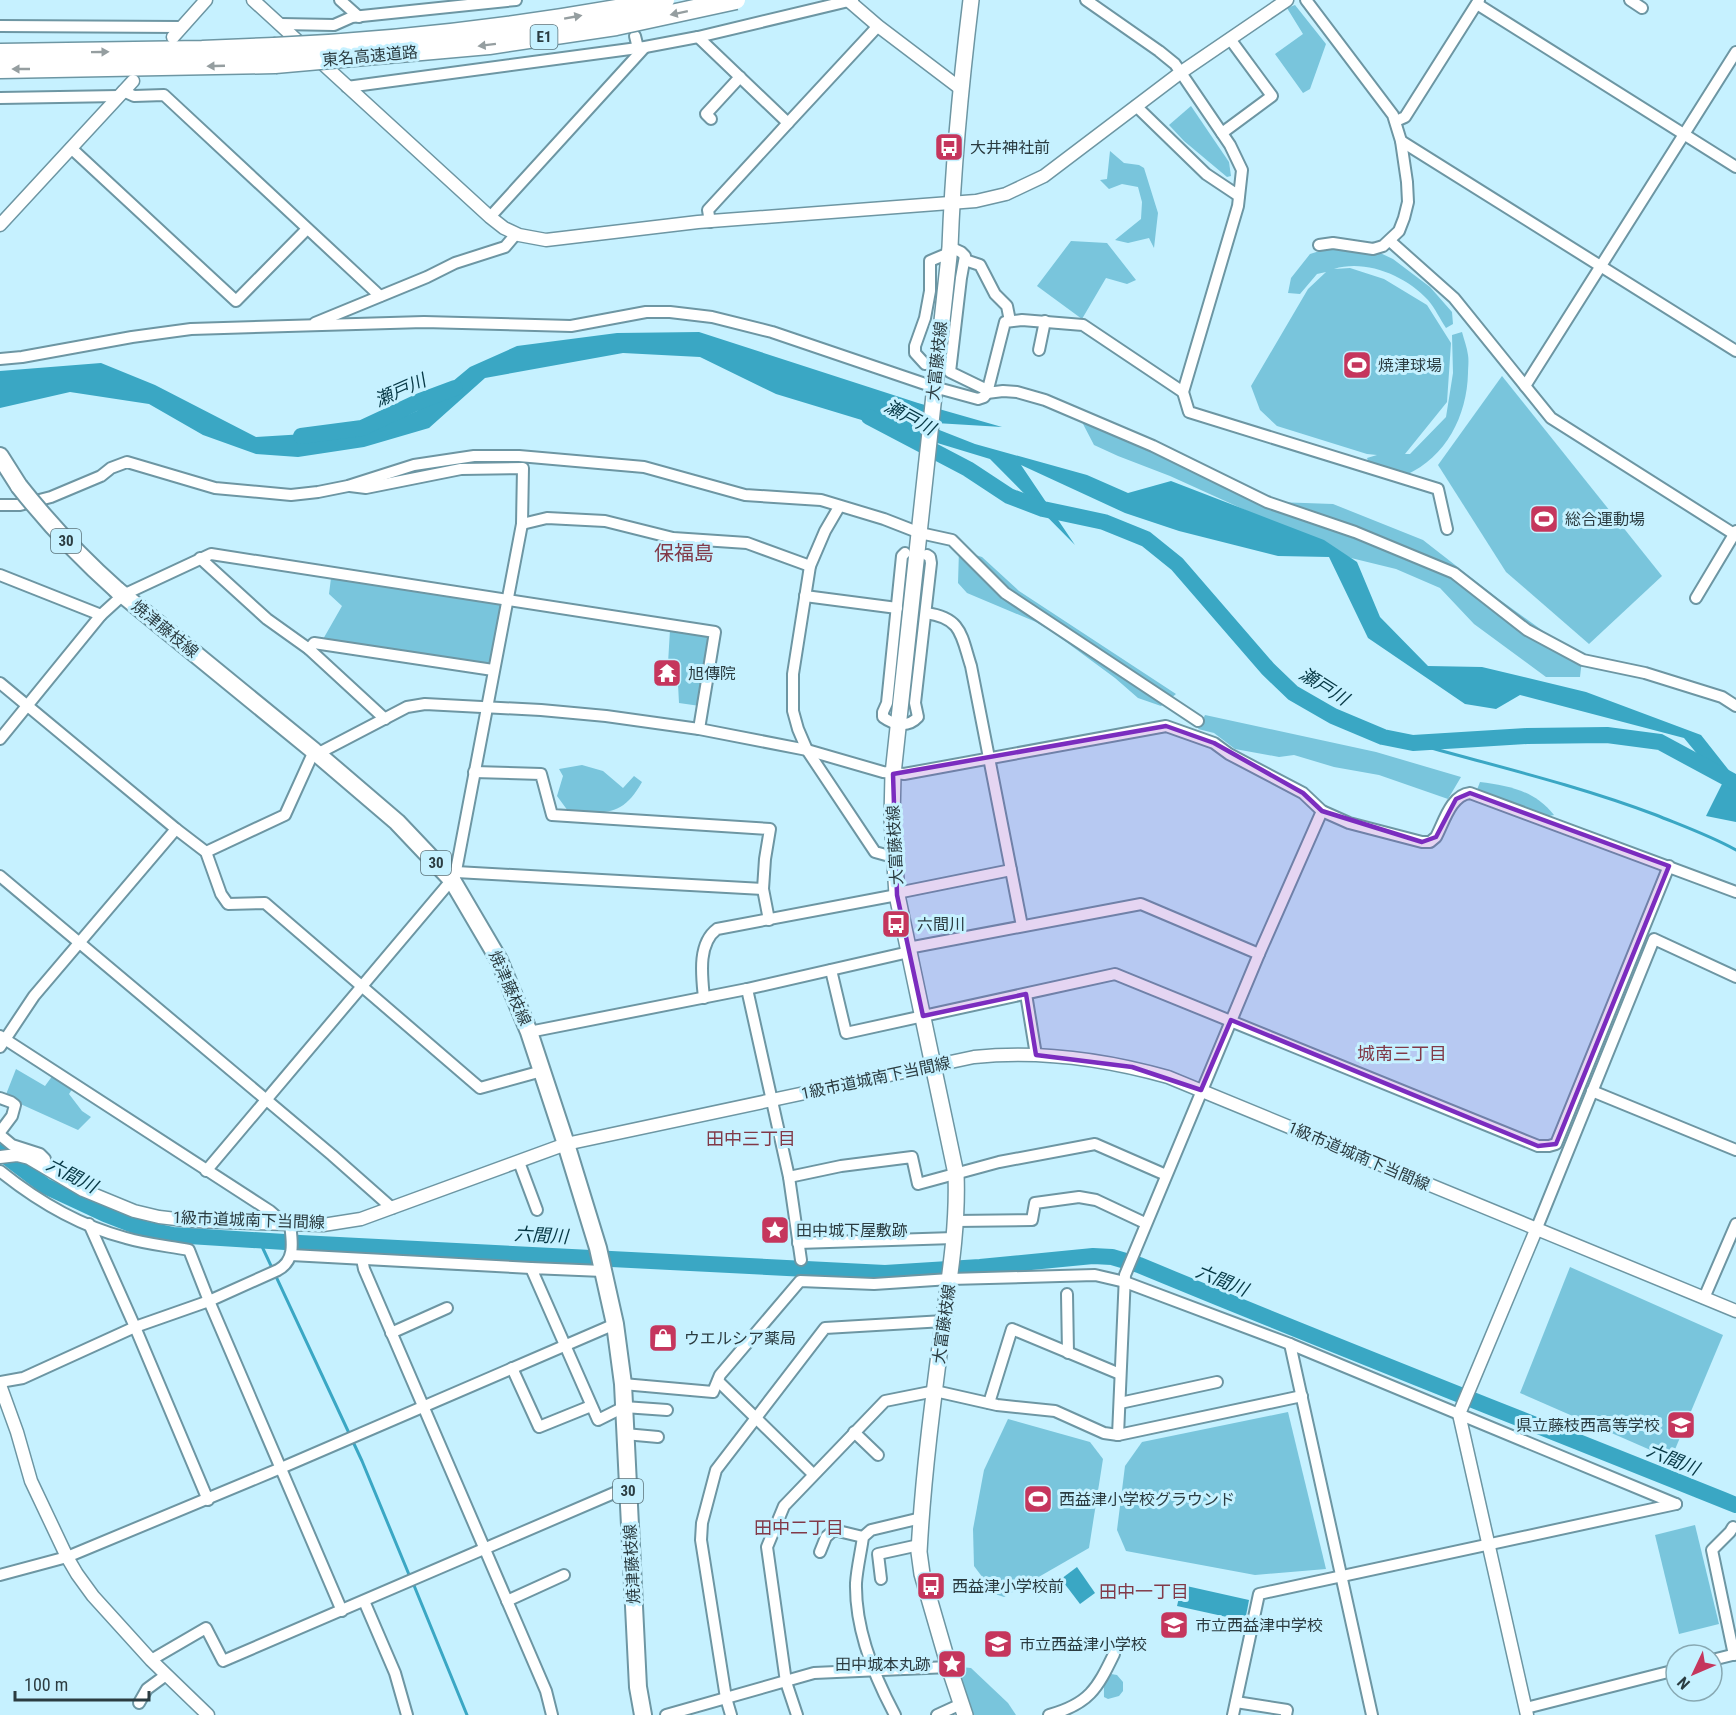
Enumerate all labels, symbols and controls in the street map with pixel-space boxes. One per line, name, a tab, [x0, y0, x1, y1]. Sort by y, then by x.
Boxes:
one-way arrow	[670, 8, 688, 18]
one-way arrow	[563, 12, 582, 21]
road number: E1	[530, 25, 558, 49]
one-way arrow	[477, 41, 496, 50]
street label: 東名高速道路	[321, 42, 419, 70]
one-way arrow	[91, 47, 110, 57]
one-way arrow	[207, 61, 226, 71]
one-way arrow	[12, 64, 31, 74]
bus stop icon: 大井神社前	[933, 131, 965, 163]
place label: 大井神社前	[970, 138, 1050, 157]
street label: 大富藤枝線	[923, 320, 951, 402]
sports icon: 焼津球場	[1341, 349, 1373, 381]
place label: 焼津球場	[1378, 356, 1442, 375]
water label: 瀬戸川	[371, 369, 431, 411]
water label: 瀬戸川	[881, 395, 941, 440]
sports icon: 総合運動場	[1528, 503, 1560, 535]
place label: 総合運動場	[1565, 510, 1645, 529]
road number: 30	[51, 529, 81, 553]
district label: 保福島	[654, 541, 714, 565]
street label: 焼津藤枝線	[128, 596, 202, 662]
temple icon: 旭傳院	[651, 657, 683, 689]
water label: 瀬戸川	[1296, 663, 1354, 710]
place label: 旭傳院	[688, 664, 736, 683]
street label: 大富藤枝線	[883, 805, 907, 885]
road number: 30	[421, 851, 451, 875]
bus stop icon: 六間川	[880, 908, 912, 940]
place label: 六間川	[917, 915, 965, 934]
street label: 焼津藤枝線	[485, 948, 535, 1028]
district label: 城南三丁目	[1357, 1043, 1447, 1064]
street label: 1級市道城南下当間線	[800, 1053, 952, 1103]
street label: 1級市道城南下当間線	[1285, 1118, 1433, 1194]
district label: 田中三丁目	[706, 1128, 796, 1149]
water label: 六間川	[43, 1153, 103, 1198]
street label: 1級市道城南下当間線	[173, 1208, 325, 1232]
place icon: 田中城下屋敷跡	[759, 1214, 791, 1246]
place label: 田中城下屋敷跡	[796, 1221, 908, 1240]
water label: 六間川	[513, 1223, 571, 1247]
water label: 六間川	[1193, 1260, 1253, 1301]
street label: 大富藤枝線	[929, 1283, 959, 1365]
shop icon: ウエルシア薬局	[647, 1322, 679, 1354]
place label: ウエルシア薬局	[684, 1329, 796, 1348]
school or university icon: 県立藤枝西高等学校	[1665, 1409, 1697, 1441]
place label: 県立藤枝西高等学校	[1516, 1416, 1660, 1435]
water label: 六間川	[1644, 1439, 1704, 1480]
road number: 30	[613, 1479, 643, 1503]
sports icon: 西益津小学校グラウンド	[1022, 1483, 1054, 1515]
place label: 西益津小学校グラウンド	[1059, 1490, 1235, 1509]
district label: 田中二丁目	[754, 1517, 844, 1538]
street label: 焼津藤枝線	[620, 1524, 644, 1604]
bus stop icon: 西益津小学校前	[915, 1570, 947, 1602]
place label: 西益津小学校前	[952, 1577, 1064, 1596]
district label: 田中一丁目	[1099, 1581, 1189, 1602]
school or university icon: 市立西益津中学校	[1158, 1609, 1190, 1641]
place label: 市立西益津中学校	[1195, 1616, 1323, 1635]
school or university icon: 市立西益津小学校	[982, 1628, 1014, 1660]
place label: 市立西益津小学校	[1019, 1635, 1147, 1654]
north arrow	[1664, 1643, 1724, 1703]
place icon: 田中城本丸跡	[936, 1648, 968, 1680]
place label: 田中城本丸跡	[835, 1655, 931, 1674]
scale bar	[15, 1664, 148, 1702]
text: N	[1673, 1673, 1694, 1693]
text: 100 m	[24, 1674, 68, 1695]

